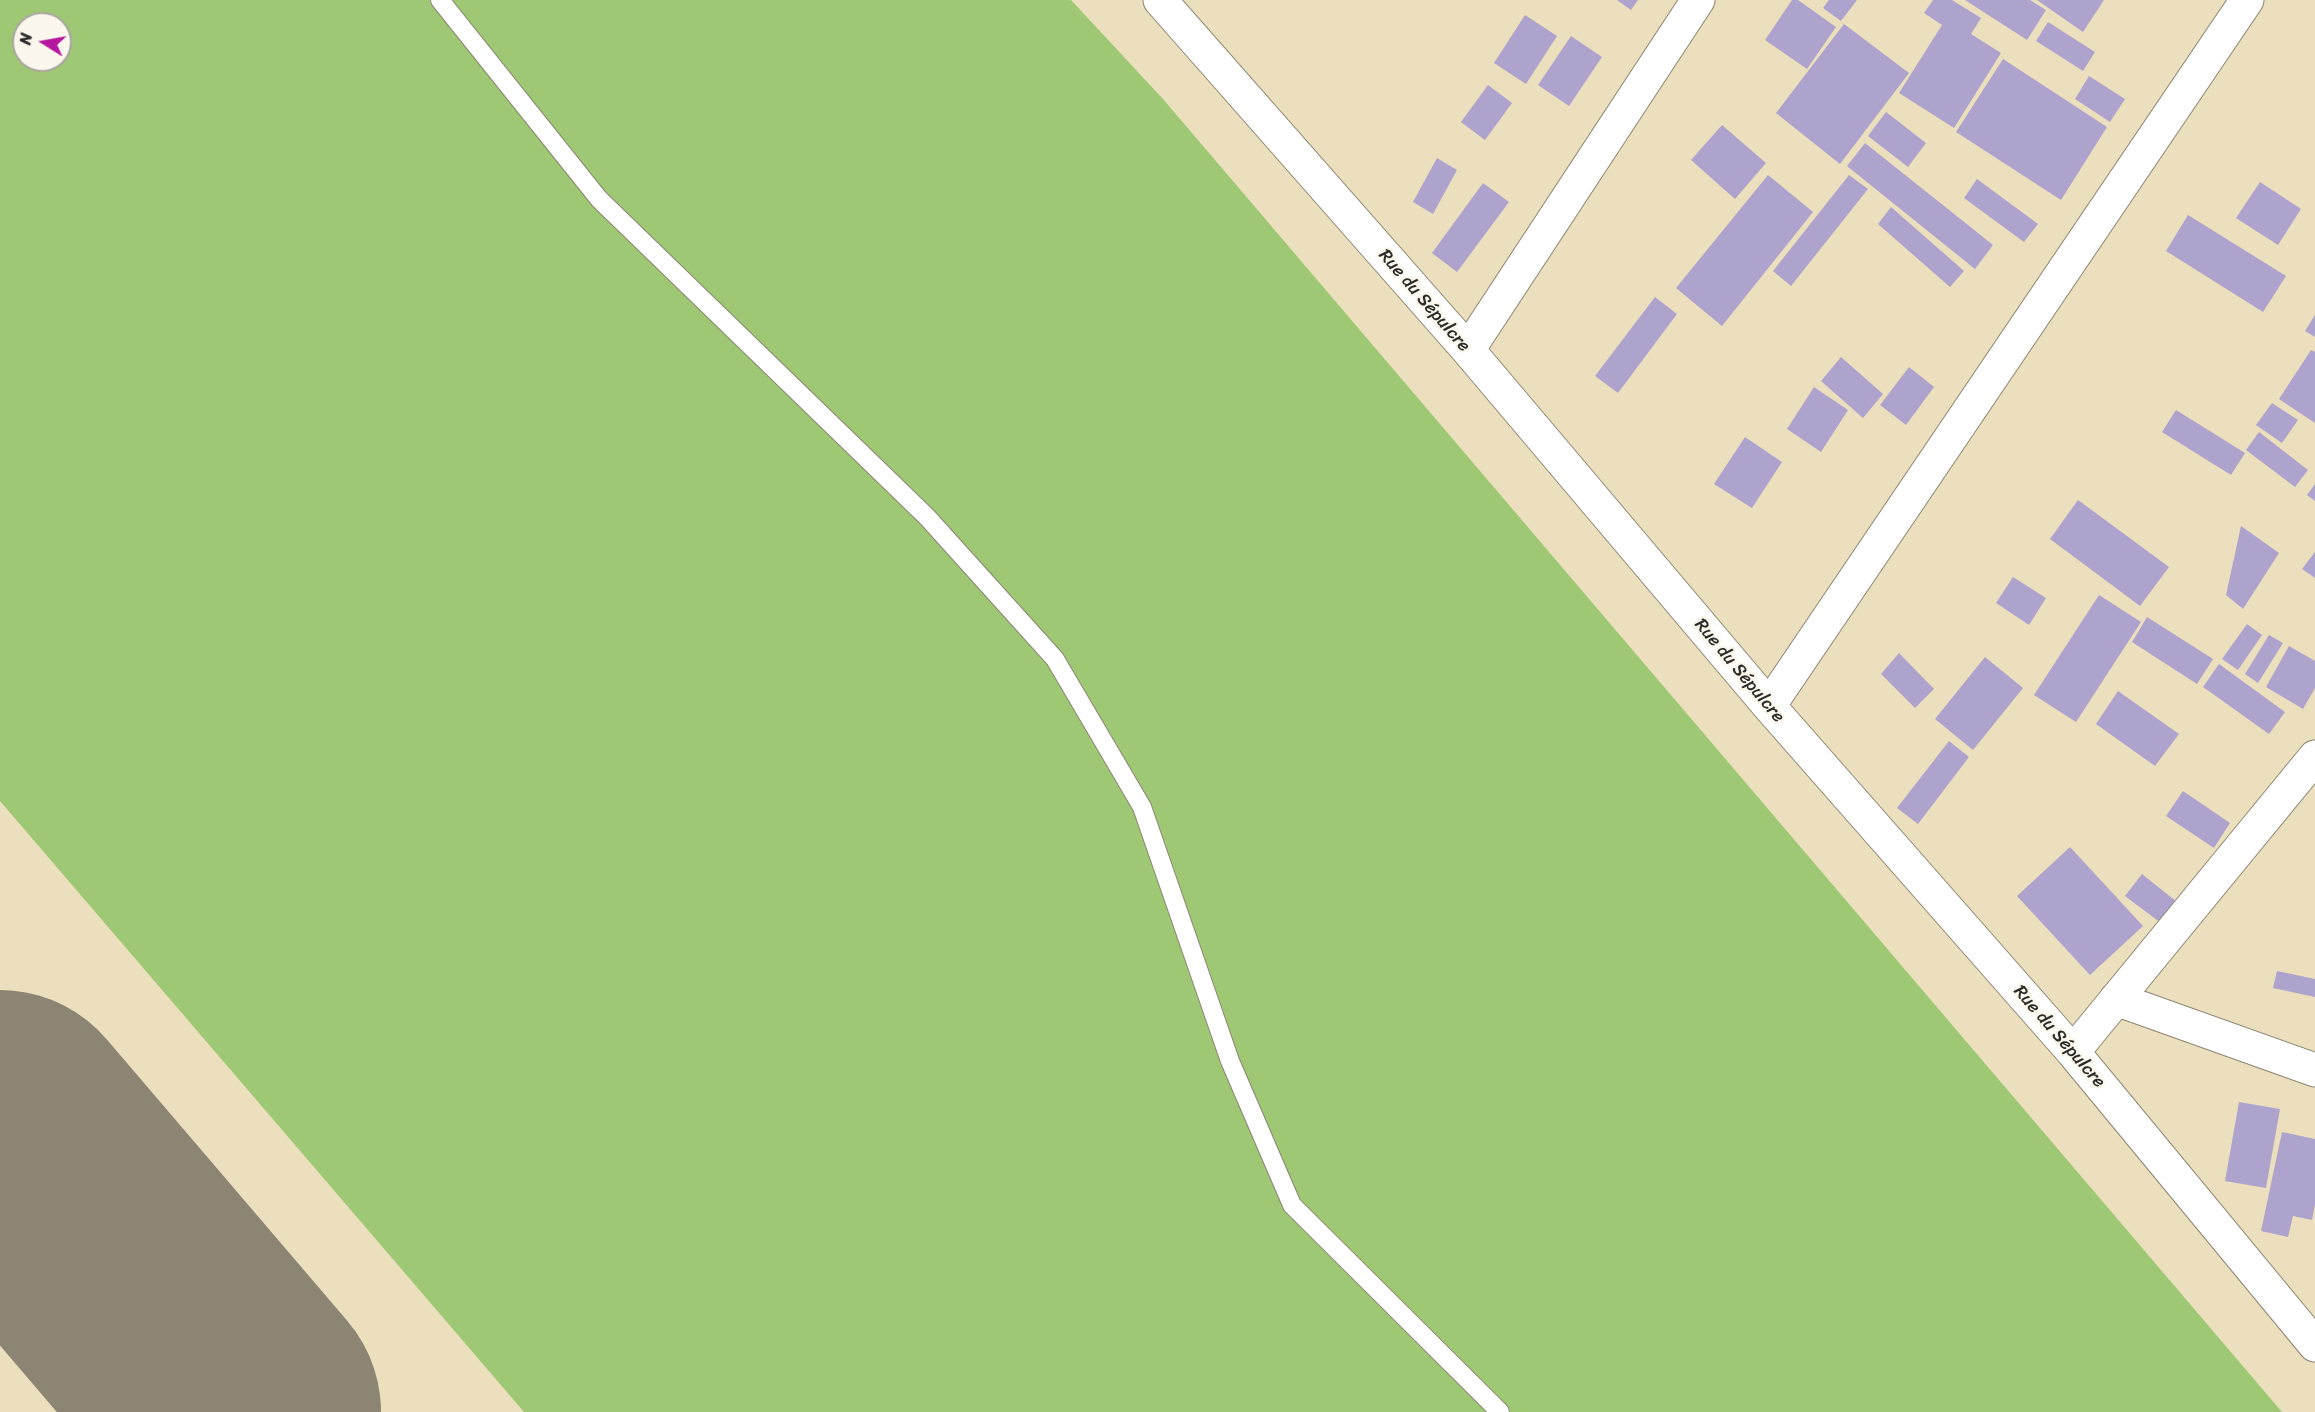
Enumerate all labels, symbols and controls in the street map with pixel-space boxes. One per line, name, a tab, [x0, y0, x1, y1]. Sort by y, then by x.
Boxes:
north arrow	[12, 12, 72, 72]
text: N	[11, 31, 41, 47]
street label: Rue du Sépulcre	[1374, 245, 1474, 357]
street label: Rue du Sépulcre	[1689, 615, 1789, 727]
street label: Rue du Sépulcre	[2009, 981, 2109, 1093]

